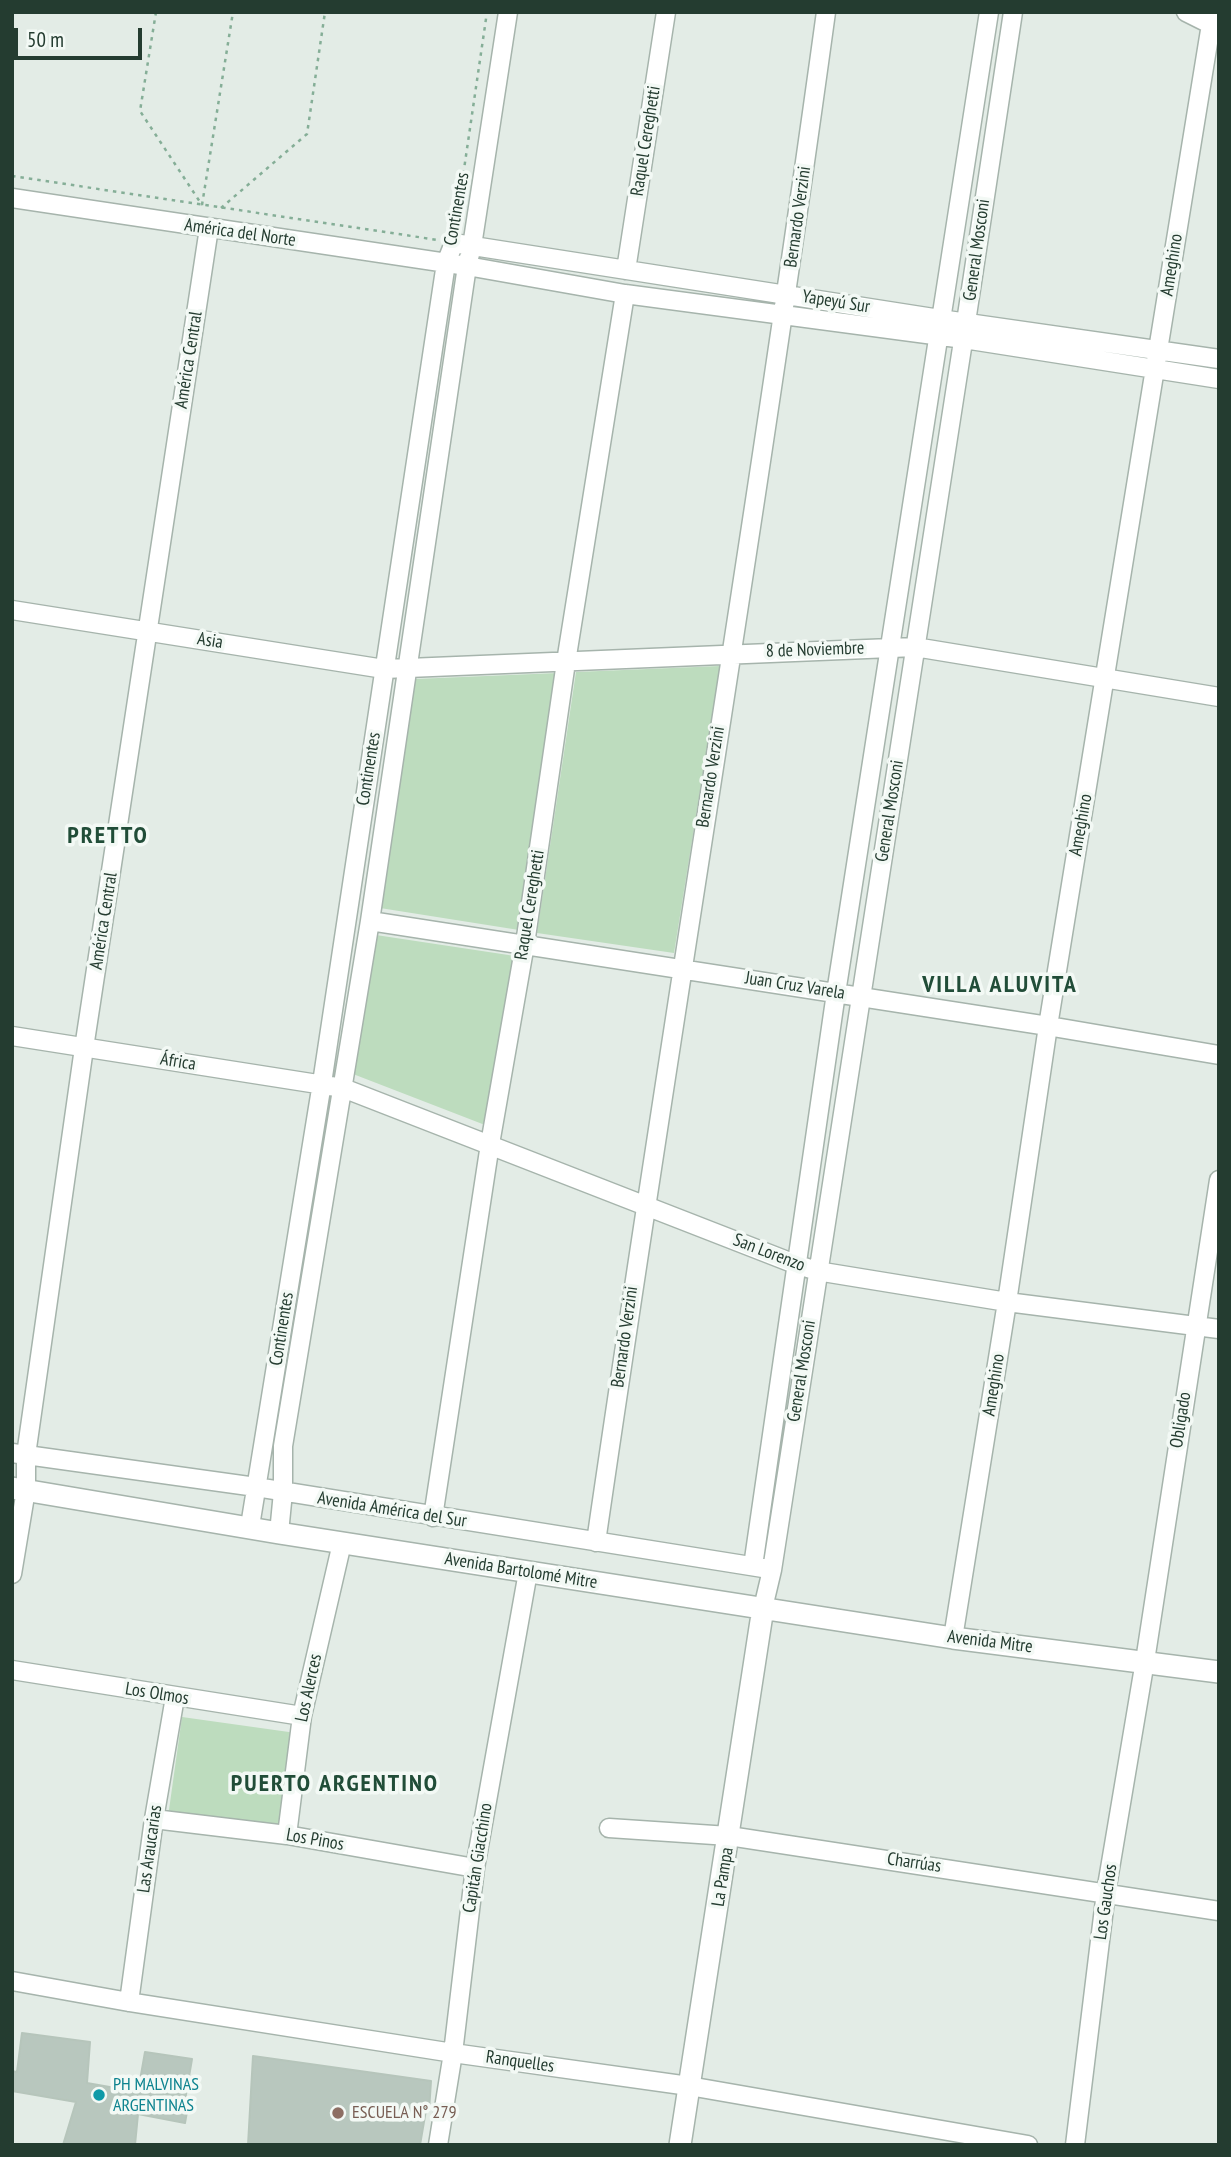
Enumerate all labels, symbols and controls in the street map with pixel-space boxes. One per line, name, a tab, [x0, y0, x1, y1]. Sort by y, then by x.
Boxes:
scale bar	[18, 14, 145, 58]
text: 50 m	[27, 26, 64, 53]
street label: Raquel Cereghetti	[627, 84, 665, 198]
street label: Bernardo Verzini	[780, 165, 816, 269]
street label: Continentes	[440, 171, 474, 247]
street label: General Mosconi	[959, 198, 995, 302]
street label: América del Norte	[183, 214, 297, 252]
street label: Ameghino	[1156, 232, 1188, 298]
street label: Yapeyú Sur	[801, 286, 871, 318]
street label: América Central	[171, 310, 207, 410]
street label: Asia	[196, 628, 224, 654]
street label: 8 de Noviembre	[765, 637, 865, 663]
street label: Bernardo Verzini	[692, 725, 730, 829]
street label: Continentes	[353, 731, 385, 807]
street label: General Mosconi	[871, 759, 909, 863]
street label: Ameghino	[1065, 792, 1097, 858]
district label: PRETTO	[68, 822, 148, 850]
street label: Raquel Cereghetti	[511, 848, 549, 962]
street label: América Central	[86, 871, 122, 971]
street label: Juan Cruz Varela	[744, 967, 846, 1005]
district label: VILLA ALUVITA	[924, 971, 1076, 999]
street label: África	[159, 1049, 197, 1075]
street label: San Lorenzo	[730, 1229, 808, 1277]
street label: Bernardo Verzini	[607, 1285, 643, 1389]
street label: Continentes	[266, 1291, 298, 1367]
street label: General Mosconi	[783, 1319, 821, 1423]
street label: Ameghino	[978, 1352, 1010, 1418]
street label: Obligado	[1166, 1390, 1196, 1450]
street label: Avenida América del Sur	[316, 1488, 468, 1532]
street label: Avenida Bartolomé Mitre	[443, 1548, 599, 1594]
street label: Avenida Mitre	[946, 1626, 1034, 1658]
street label: Los Alerces	[291, 1652, 327, 1724]
street label: Los Olmos	[124, 1678, 190, 1710]
district label: PUERTO ARGENTINO	[233, 1770, 437, 1798]
street label: Capitán Giacchino	[459, 1802, 497, 1914]
street label: Las Araucarias	[133, 1804, 167, 1894]
street label: Los Pinos	[284, 1824, 346, 1856]
street label: La Pampa	[708, 1846, 738, 1908]
street label: Charrúas	[886, 1849, 942, 1877]
street label: Los Gauchos	[1090, 1863, 1122, 1941]
street label: Ranquelles	[484, 2047, 556, 2077]
place label: PH MALVINAS ARGENTINAS	[113, 2074, 199, 2116]
marker: PH MALVINAS ARGENTINAS	[91, 2087, 107, 2103]
place label: ESCUELA N° 279	[352, 2102, 457, 2124]
marker: ESCUELA N° 279	[330, 2105, 346, 2121]

